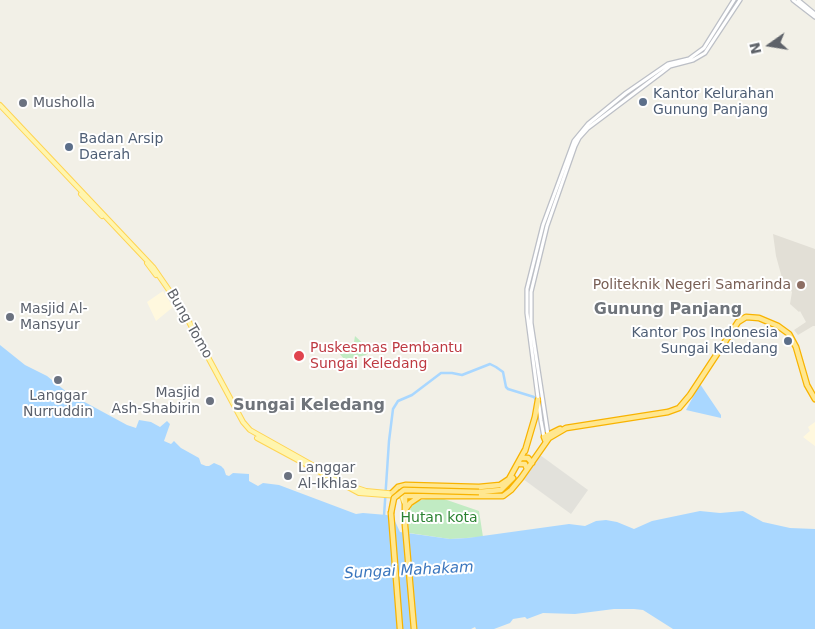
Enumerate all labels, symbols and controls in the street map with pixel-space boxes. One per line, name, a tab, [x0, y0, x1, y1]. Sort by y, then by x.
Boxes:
north arrow	[745, 20, 795, 70]
text: N	[746, 41, 764, 56]
place label: Kantor Kelurahan Gunung Panjang	[653, 86, 774, 118]
place label: Musholla	[33, 95, 95, 111]
marker: Kantor Kelurahan Gunung Panjang	[637, 96, 649, 108]
marker: Musholla	[17, 97, 29, 109]
place label: Badan Arsip Daerah	[79, 131, 163, 164]
marker: Badan Arsip Daerah	[63, 141, 75, 153]
place label: Politeknik Negeri Samarinda	[593, 277, 791, 293]
marker: Politeknik Negeri Samarinda	[795, 279, 807, 291]
street label: Bung Tomo	[162, 286, 216, 362]
district label: Gunung Panjang	[594, 300, 742, 320]
place label: Masjid Al- Mansyur	[20, 301, 88, 334]
marker: Masjid Al- Mansyur	[4, 311, 16, 323]
place label: Kantor Pos Indonesia Sungai Keledang	[631, 325, 778, 358]
marker: Kantor Pos Indonesia Sungai Keledang	[782, 335, 794, 347]
place label: Puskesmas Pembantu Sungai Keledang	[310, 340, 463, 372]
marker: Puskesmas Pembantu Sungai Keledang	[292, 349, 306, 363]
marker: Langgar Nurruddin	[52, 374, 64, 386]
place label: Masjid Ash-Shabirin	[112, 385, 200, 418]
place label: Langgar Nurruddin	[23, 388, 93, 421]
marker: Masjid Ash-Shabirin	[204, 395, 216, 407]
district label: Sungai Keledang	[233, 396, 385, 416]
place label: Langgar Al-Ikhlas	[298, 460, 357, 492]
marker: Langgar Al-Ikhlas	[282, 470, 294, 482]
park label: Hutan kota	[400, 510, 478, 526]
water label: Sungai Mahakam	[344, 559, 474, 583]

